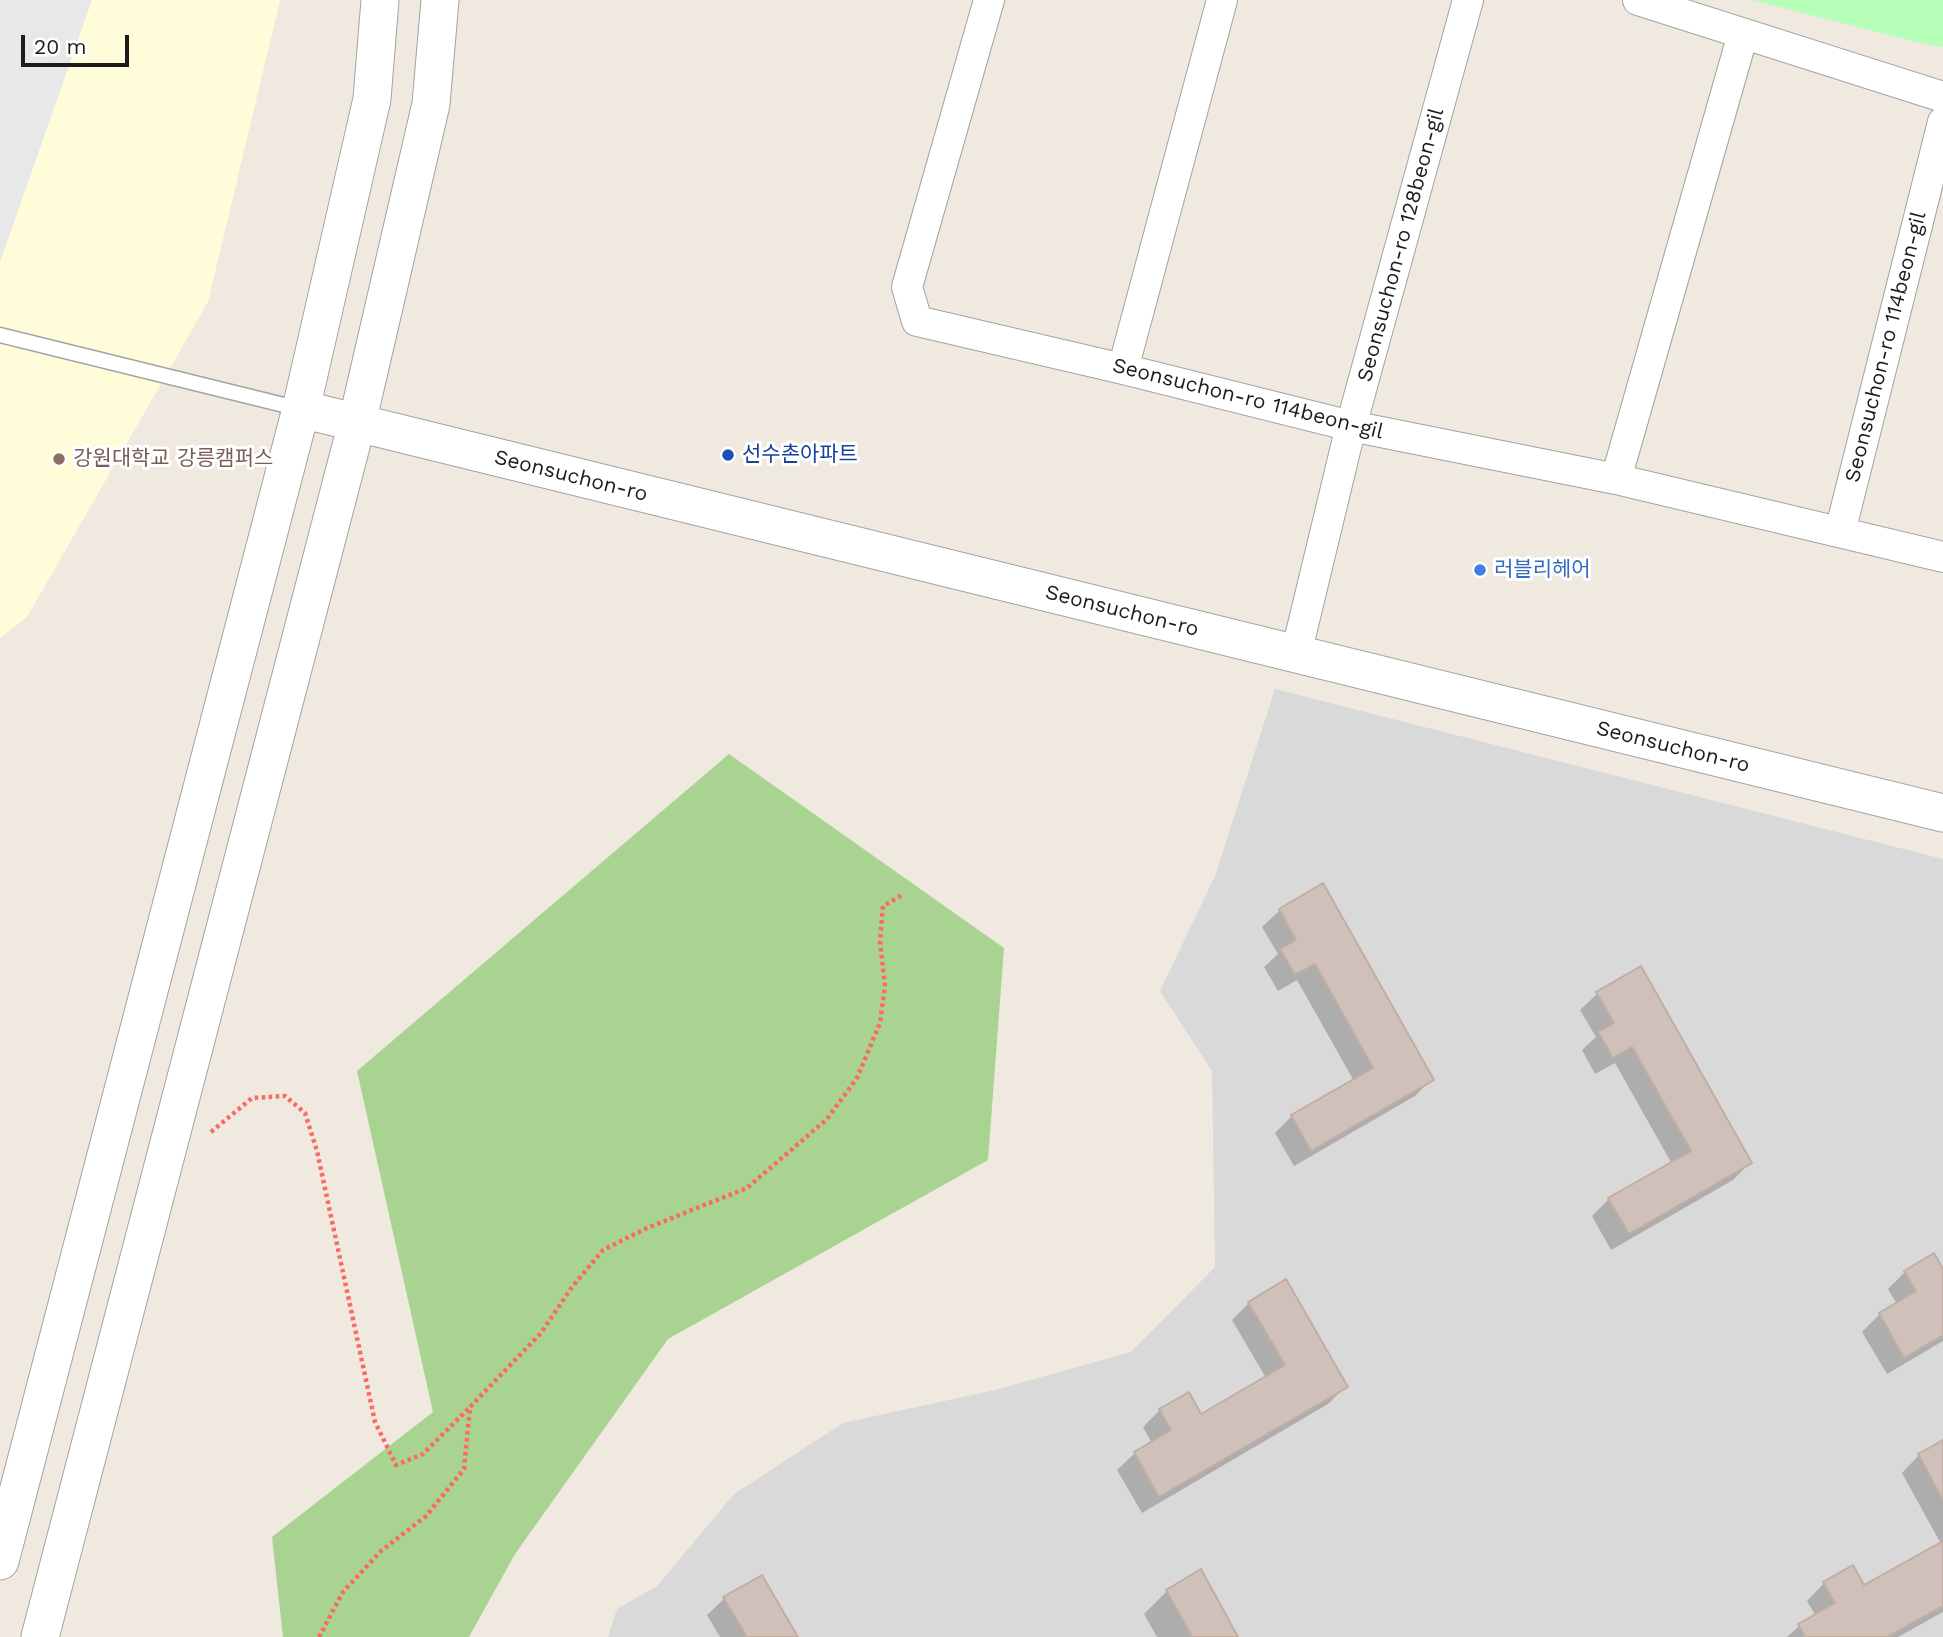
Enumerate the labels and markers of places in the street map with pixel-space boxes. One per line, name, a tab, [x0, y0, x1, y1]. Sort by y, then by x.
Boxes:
place label: 선수촌아파트	[742, 442, 858, 468]
place label: 강원대학교 강릉캠퍼스	[73, 446, 273, 472]
marker: 선수촌아파트	[720, 447, 736, 463]
marker: 강원대학교 강릉캠퍼스	[51, 451, 67, 467]
place label: 러블리헤어	[1494, 557, 1591, 583]
marker: 러블리헤어	[1472, 562, 1488, 578]

